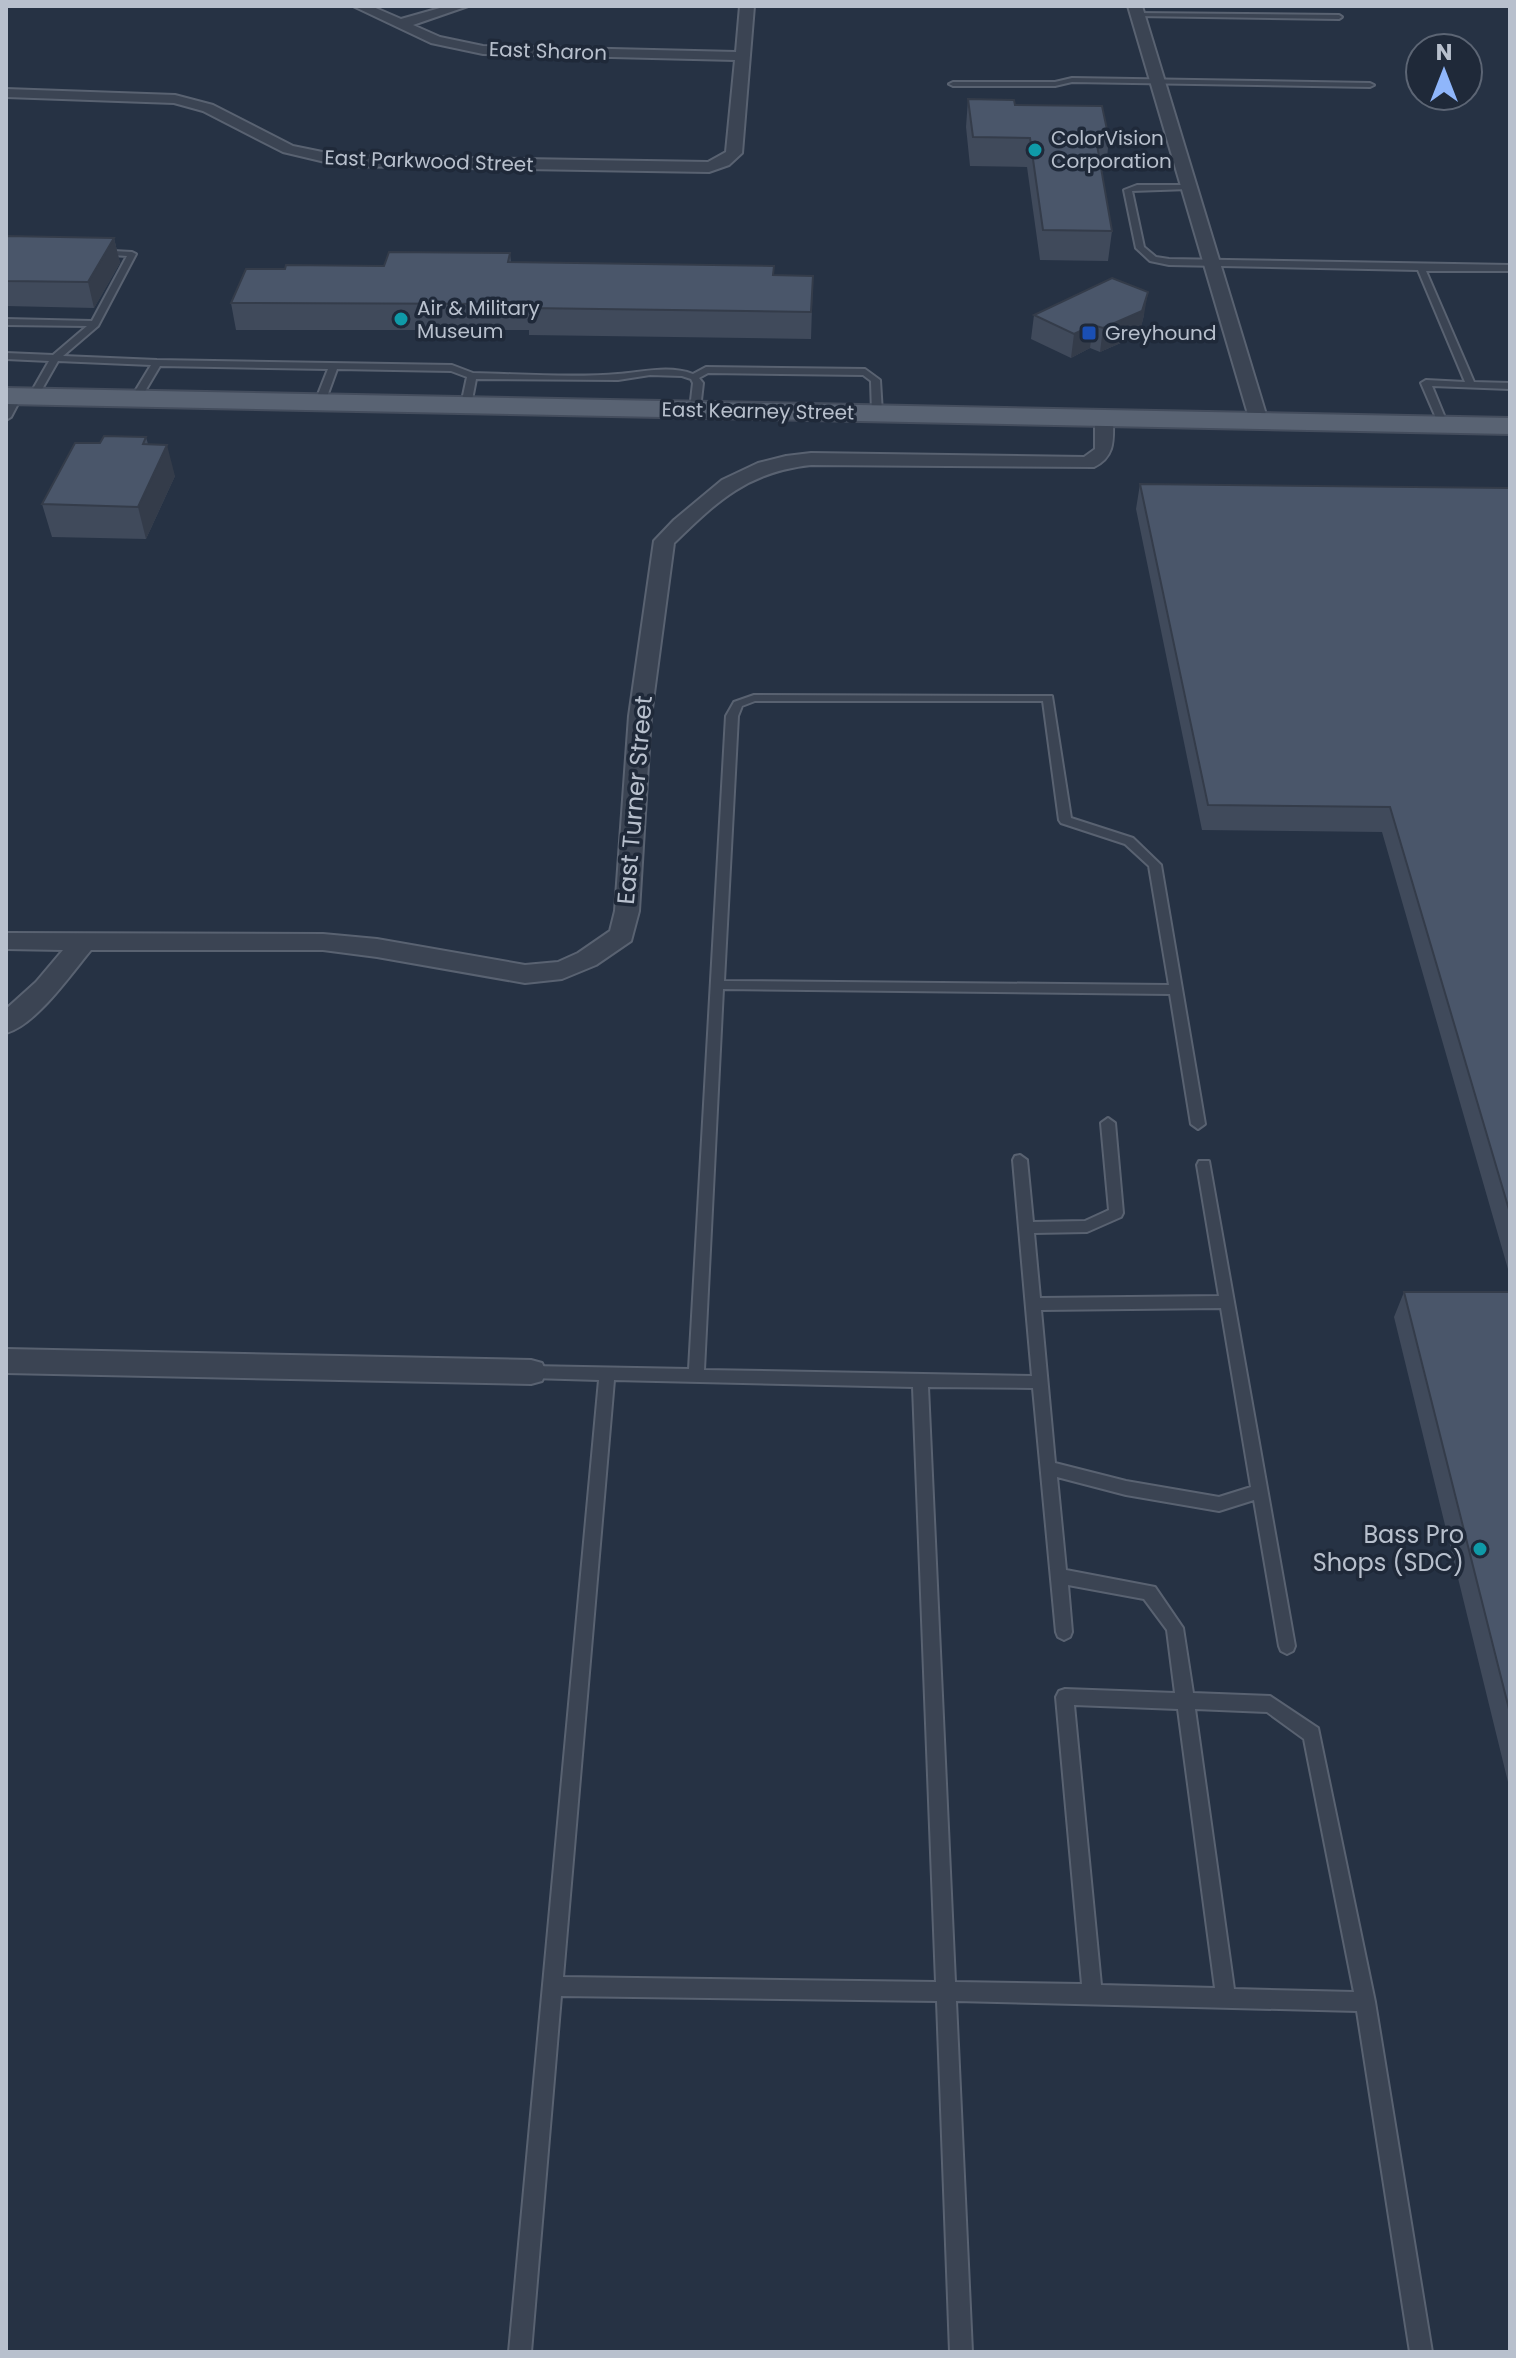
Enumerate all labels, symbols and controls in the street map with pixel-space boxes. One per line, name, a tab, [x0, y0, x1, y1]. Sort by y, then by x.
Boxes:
north arrow	[1404, 32, 1484, 112]
street label: East Sharon	[489, 35, 607, 67]
text: N	[1436, 37, 1452, 68]
place label: ColorVision Corporation	[1051, 124, 1172, 175]
marker: ColorVision Corporation	[1026, 141, 1044, 159]
street label: East Parkwood Street	[324, 143, 534, 179]
place label: Air & Military Museum	[417, 294, 540, 345]
marker: Air & Military Museum	[392, 310, 410, 328]
place label: Greyhound	[1105, 319, 1216, 347]
marker: Greyhound	[1080, 324, 1098, 342]
street label: East Kearney Street	[661, 395, 855, 427]
street label: East Turner Street	[609, 694, 660, 906]
place label: Bass Pro Shops (SDC)	[1313, 1518, 1464, 1579]
marker: Bass Pro Shops (SDC)	[1471, 1540, 1489, 1558]

